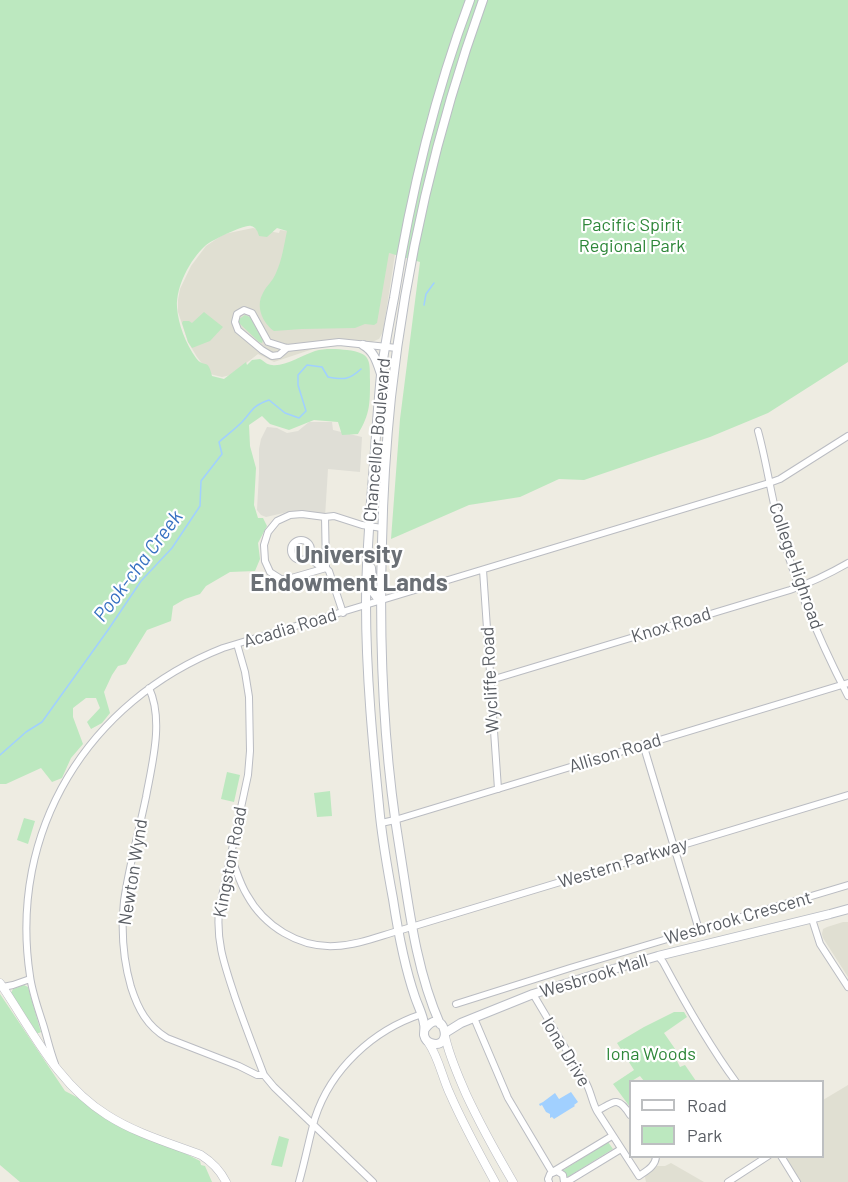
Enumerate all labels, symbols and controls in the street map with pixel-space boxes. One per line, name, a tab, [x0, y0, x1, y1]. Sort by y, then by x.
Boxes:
park label: Pacific Spirit Regional Park	[579, 214, 685, 256]
street label: Chancellor Boulevard	[359, 357, 395, 523]
street label: College Highroad	[764, 500, 828, 632]
water label: Pook-cha Creek	[88, 506, 188, 626]
district label: University Endowment Lands	[250, 541, 448, 597]
street label: Knox Road	[629, 603, 713, 647]
street label: Acadia Road	[241, 604, 339, 652]
street label: Wycliffe Road	[476, 626, 504, 734]
street label: Allison Road	[566, 729, 664, 777]
street label: Kingston Road	[209, 805, 251, 919]
street label: Newton Wynd	[114, 817, 152, 927]
street label: Western Parkway	[556, 833, 690, 893]
street label: Wesbrook Crescent	[662, 887, 814, 949]
street label: Wesbrook Mall	[537, 949, 651, 1003]
street label: Iona Drive	[537, 1013, 595, 1091]
park label: Iona Woods	[606, 1043, 696, 1065]
legend	[629, 1080, 824, 1158]
text: Road	[687, 1094, 727, 1116]
text: Park	[687, 1124, 722, 1146]

